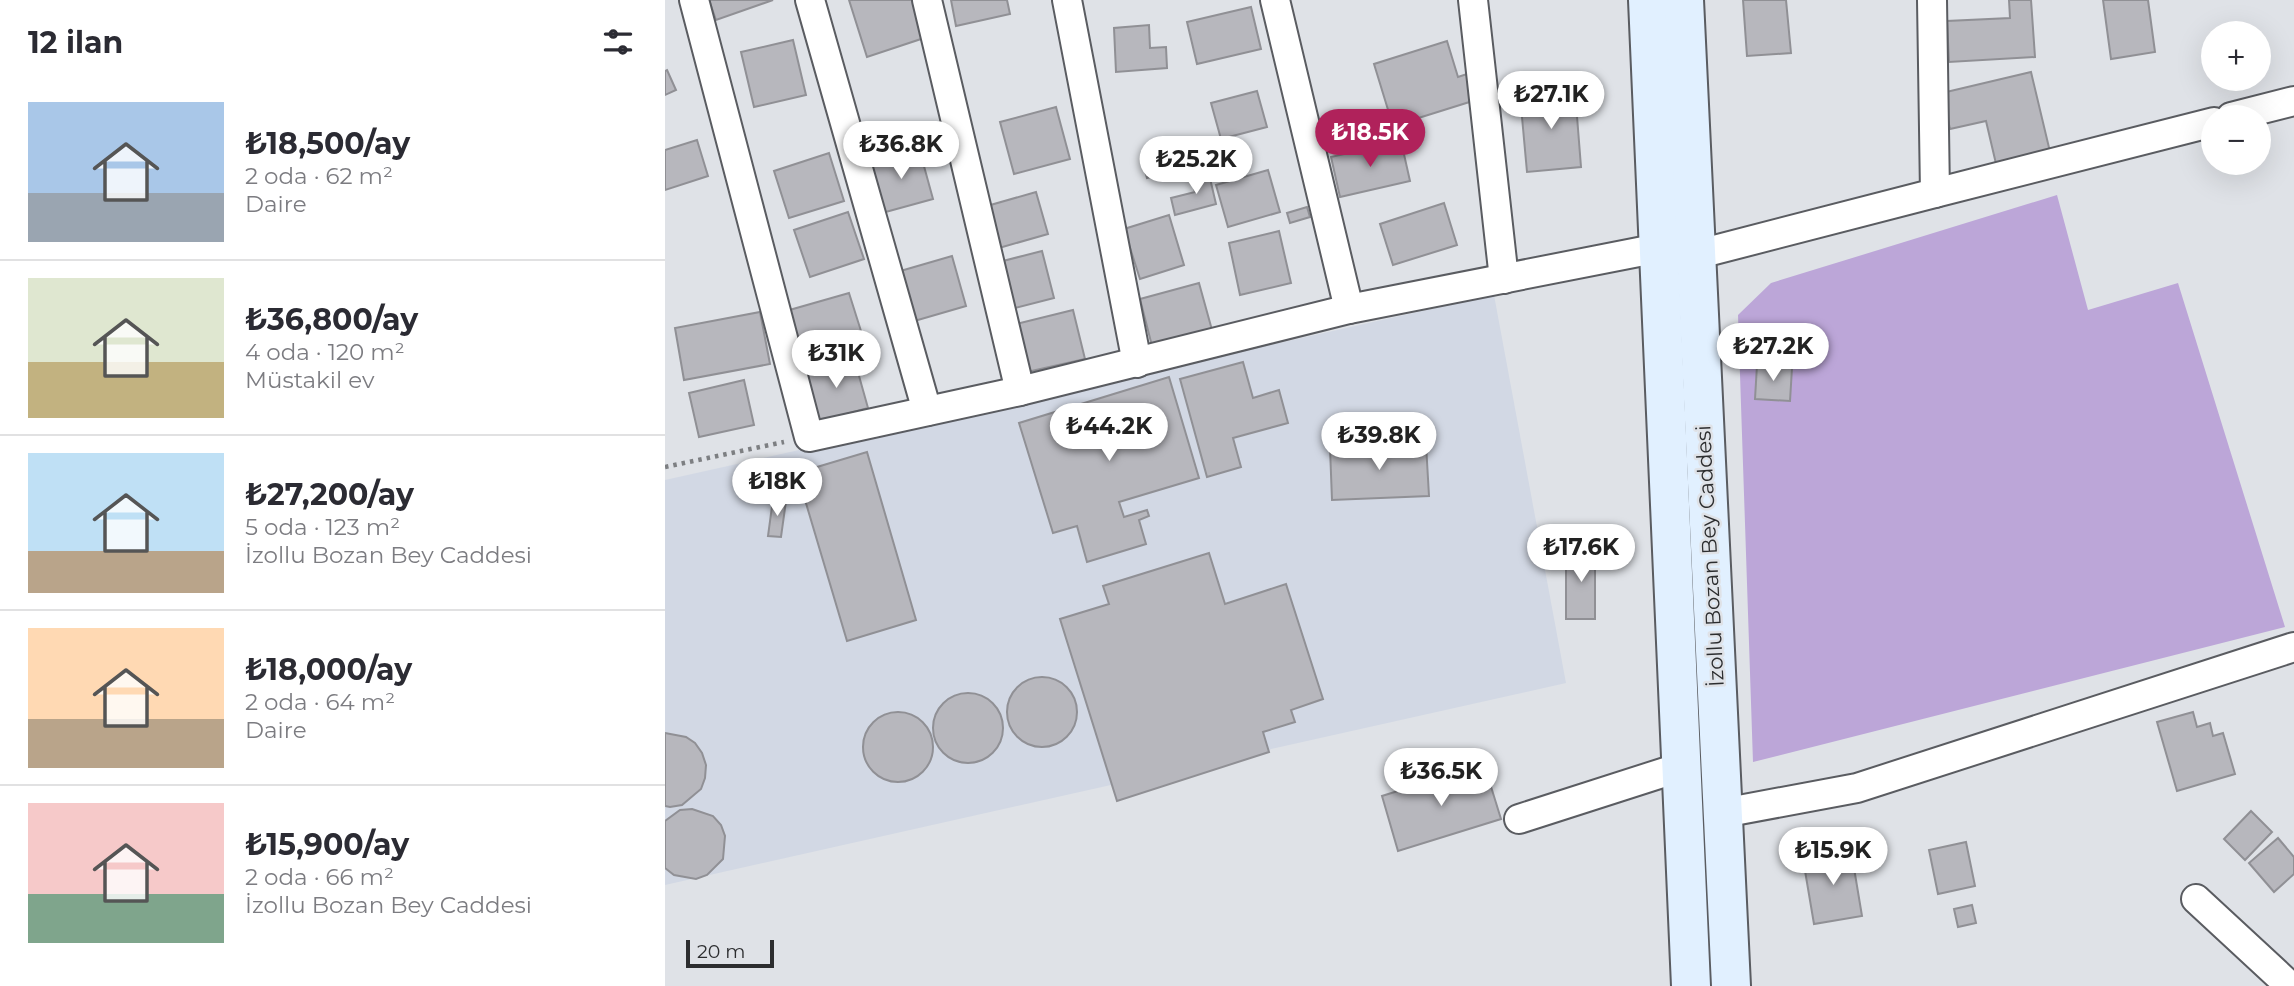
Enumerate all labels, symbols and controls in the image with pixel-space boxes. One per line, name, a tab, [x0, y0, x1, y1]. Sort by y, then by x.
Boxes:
map controls	[2201, 21, 2271, 175]
button: +	[2201, 21, 2271, 91]
icon: filters	[599, 23, 637, 61]
text: 12 ilan	[28, 24, 123, 61]
pin: ₺27.1K	[1494, 72, 1608, 131]
text: ₺27.1K	[1513, 80, 1589, 108]
button: −	[2201, 105, 2271, 175]
pin: ₺18.5K	[1313, 110, 1427, 169]
text: ₺18.5K	[1331, 118, 1409, 146]
pin: ₺36.8K	[844, 122, 958, 181]
text: ₺18,500/ay	[245, 125, 410, 162]
icon: home	[84, 130, 168, 214]
text: ₺36.8K	[859, 130, 943, 158]
pin: ₺25.2K	[1139, 136, 1253, 196]
text: ₺25.2K	[1156, 145, 1236, 173]
text: 2 oda · 62 m²	[245, 162, 393, 190]
text: Daire	[245, 190, 307, 218]
text: ₺36,800/ay	[245, 301, 418, 338]
icon: home	[84, 306, 168, 390]
pin: ₺27.2K	[1716, 324, 1830, 383]
pin: ₺31K	[795, 330, 877, 390]
text: ₺27.2K	[1733, 332, 1813, 360]
text: 4 oda · 120 m²	[245, 338, 405, 366]
text: ₺31K	[808, 339, 864, 367]
text: Müstakil ev	[245, 366, 374, 394]
pin: ₺44.2K	[1052, 404, 1166, 463]
text: ₺44.2K	[1066, 412, 1152, 440]
pin: ₺39.8K	[1322, 412, 1436, 472]
text: ₺39.8K	[1337, 421, 1421, 449]
street label: İzollu Bozan Bey Caddesi	[1690, 425, 1729, 688]
pin: ₺18K	[736, 458, 818, 518]
text: ₺18K	[748, 467, 806, 495]
text: ₺27,200/ay	[245, 476, 414, 513]
icon: home	[84, 481, 168, 565]
text: 5 oda · 123 m²	[245, 513, 400, 541]
pin: ₺17.6K	[1524, 524, 1638, 584]
text: ₺17.6K	[1543, 533, 1619, 561]
text: İzollu Bozan Bey Caddesi	[245, 541, 532, 569]
text: ₺18,000/ay	[245, 651, 412, 688]
icon: home	[84, 656, 168, 740]
text: 2 oda · 64 m²	[245, 688, 395, 716]
text: Daire	[245, 716, 307, 744]
pin: ₺36.5K	[1384, 748, 1498, 808]
text: ₺36.5K	[1400, 757, 1482, 785]
text: ₺15,900/ay	[245, 826, 409, 863]
pin: ₺15.9K	[1776, 828, 1890, 887]
icon: home	[84, 831, 168, 915]
text: ₺15.9K	[1795, 836, 1871, 864]
text: 2 oda · 66 m²	[245, 863, 394, 891]
text: İzollu Bozan Bey Caddesi	[245, 891, 532, 919]
scale bar	[686, 937, 773, 969]
text: 20 m	[697, 940, 745, 963]

